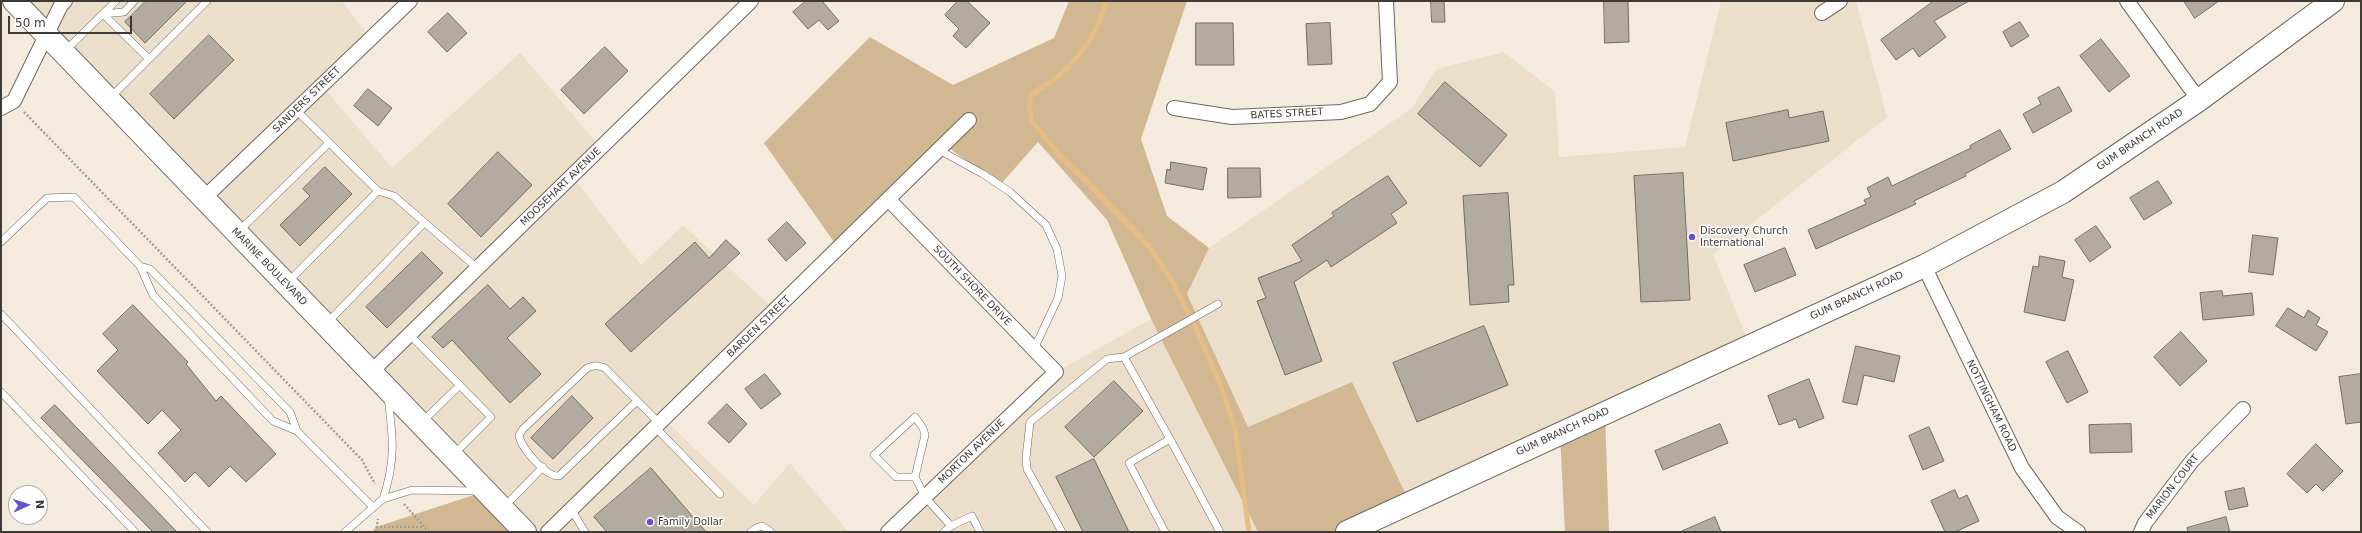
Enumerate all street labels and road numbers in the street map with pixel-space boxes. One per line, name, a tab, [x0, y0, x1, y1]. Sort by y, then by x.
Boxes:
street label: SANDERS STREET	[271, 65, 343, 135]
street label: BATES STREET	[1250, 106, 1324, 122]
street label: GUM BRANCH ROAD	[2095, 107, 2185, 173]
street label: MOOSEHART AVENUE	[518, 145, 604, 229]
street label: MARINE BOULEVARD	[229, 225, 309, 309]
street label: SOUTH SHORE DRIVE	[930, 243, 1014, 329]
street label: GUM BRANCH ROAD	[1808, 269, 1906, 323]
street label: BARDEN STREET	[725, 294, 793, 360]
street label: NOTTINGHAM ROAD	[1963, 358, 2019, 454]
street label: GUM BRANCH ROAD	[1514, 405, 1612, 459]
street label: MORTON AVENUE	[936, 417, 1008, 487]
street label: MARION COURT	[2144, 452, 2202, 522]

